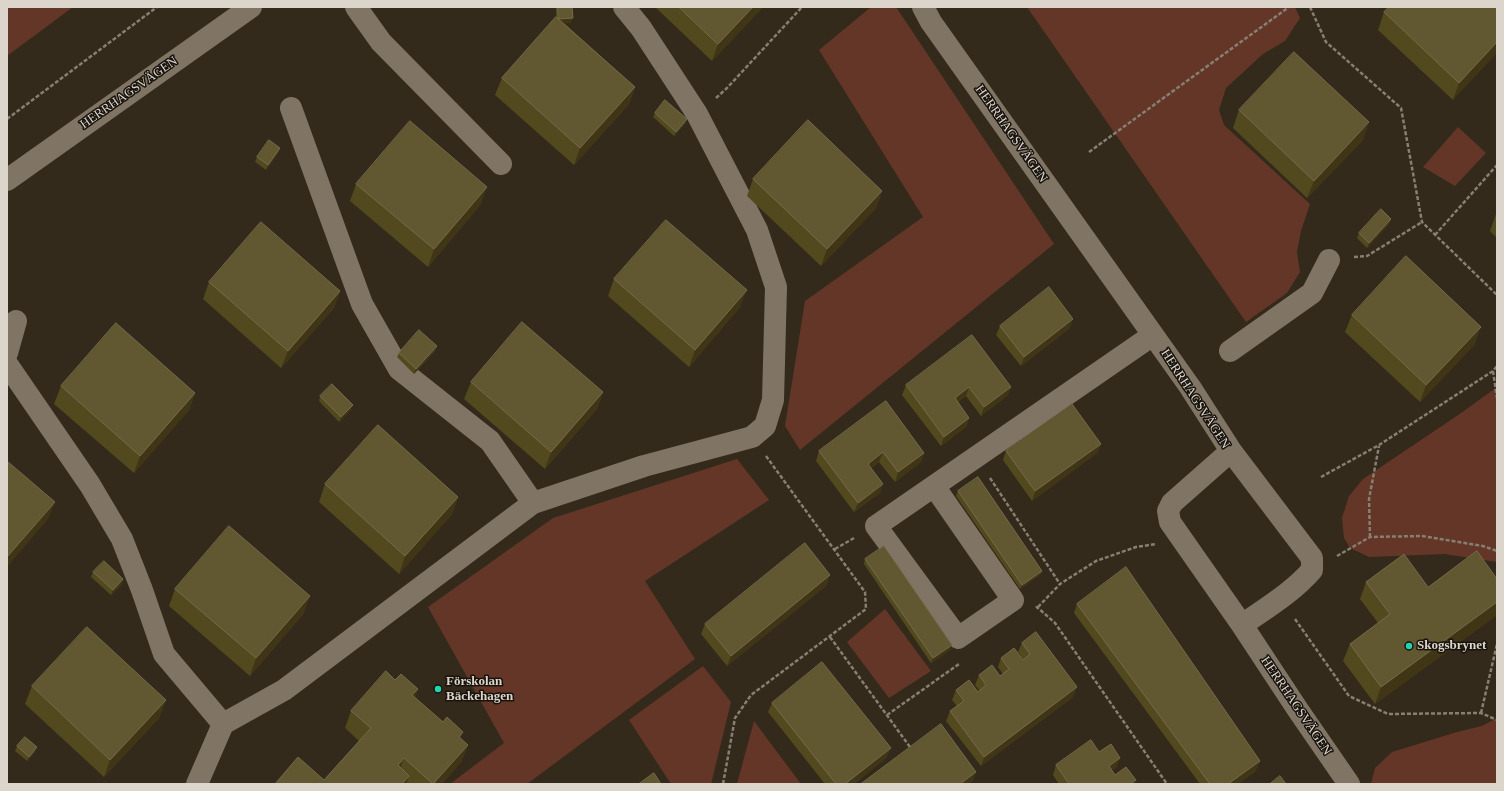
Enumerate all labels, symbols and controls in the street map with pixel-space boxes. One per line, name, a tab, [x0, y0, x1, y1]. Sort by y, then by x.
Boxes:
street label: HERRHAGSVÄGEN	[77, 53, 181, 133]
street label: HERRHAGSVÄGEN	[971, 82, 1051, 186]
street label: HERRHAGSVÄGEN	[1157, 346, 1233, 452]
place label: Skogsbrynet	[1417, 638, 1486, 654]
marker: Skogsbrynet	[1404, 641, 1414, 651]
street label: HERRHAGSVÄGEN	[1257, 654, 1335, 758]
place label: Förskolan Bäckehagen	[446, 674, 513, 705]
marker: Förskolan Bäckehagen	[433, 684, 443, 694]

